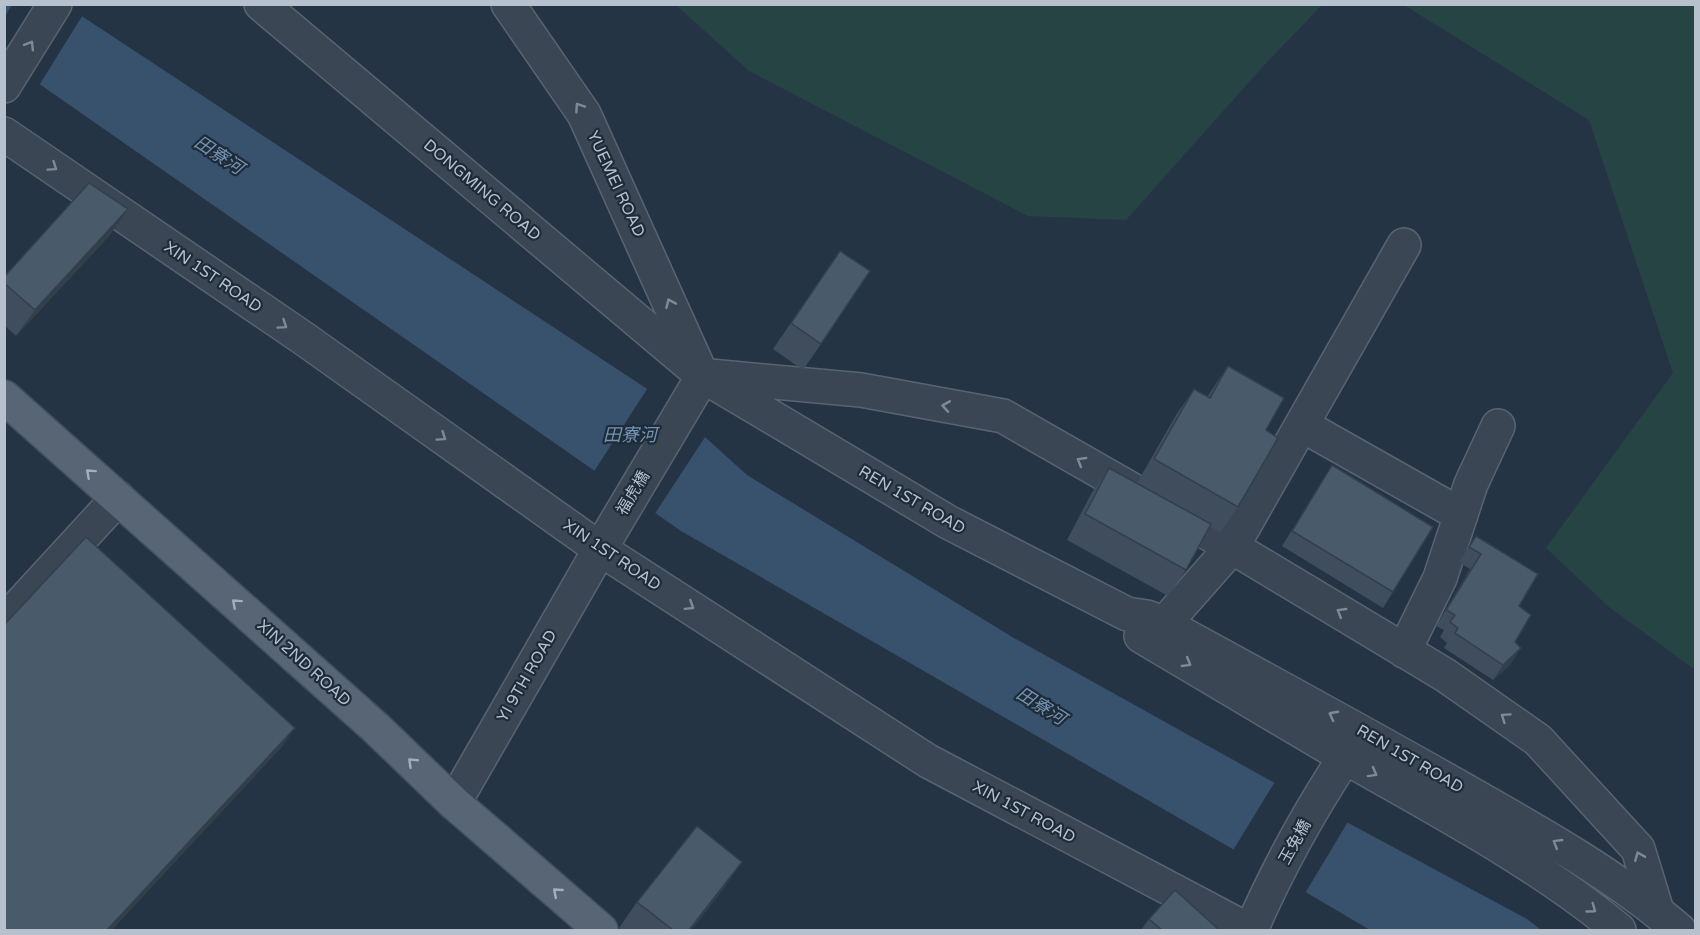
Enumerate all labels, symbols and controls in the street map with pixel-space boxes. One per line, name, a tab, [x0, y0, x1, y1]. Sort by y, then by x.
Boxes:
one-way arrow	[23, 41, 34, 52]
one-way arrow	[575, 103, 586, 114]
street label: YUEMEI ROAD	[583, 128, 649, 240]
water label: 田寮河	[190, 131, 250, 181]
street label: DONGMING ROAD	[419, 135, 545, 245]
one-way arrow	[46, 160, 57, 171]
street label: XIN 1ST ROAD	[160, 237, 266, 317]
one-way arrow	[665, 298, 677, 309]
one-way arrow	[276, 318, 287, 329]
one-way arrow	[941, 400, 951, 413]
water label: 田寮河	[603, 424, 660, 446]
one-way arrow	[436, 430, 447, 441]
one-way arrow	[1077, 457, 1088, 468]
street label: REN 1ST ROAD	[855, 461, 969, 539]
street label: 福虎橋	[612, 467, 654, 519]
one-way arrow	[87, 469, 97, 480]
street label: XIN 1ST ROAD	[559, 515, 665, 595]
one-way arrow	[232, 599, 243, 610]
one-way arrow	[684, 599, 694, 611]
one-way arrow	[1337, 608, 1347, 620]
street label: XIN 2ND ROAD	[253, 616, 355, 710]
street label: YI 9TH ROAD	[493, 626, 561, 726]
one-way arrow	[1181, 656, 1191, 668]
water label: 田寮河	[1012, 682, 1072, 731]
one-way arrow	[1328, 711, 1339, 722]
one-way arrow	[1500, 713, 1511, 724]
street label: REN 1ST ROAD	[1353, 720, 1467, 798]
one-way arrow	[408, 759, 419, 770]
one-way arrow	[1367, 765, 1377, 777]
street label: XIN 1ST ROAD	[969, 776, 1079, 848]
street label: 玉兔橋	[1275, 816, 1315, 868]
one-way arrow	[1553, 839, 1563, 850]
one-way arrow	[1634, 851, 1646, 862]
one-way arrow	[553, 888, 564, 899]
one-way arrow	[1585, 902, 1596, 913]

